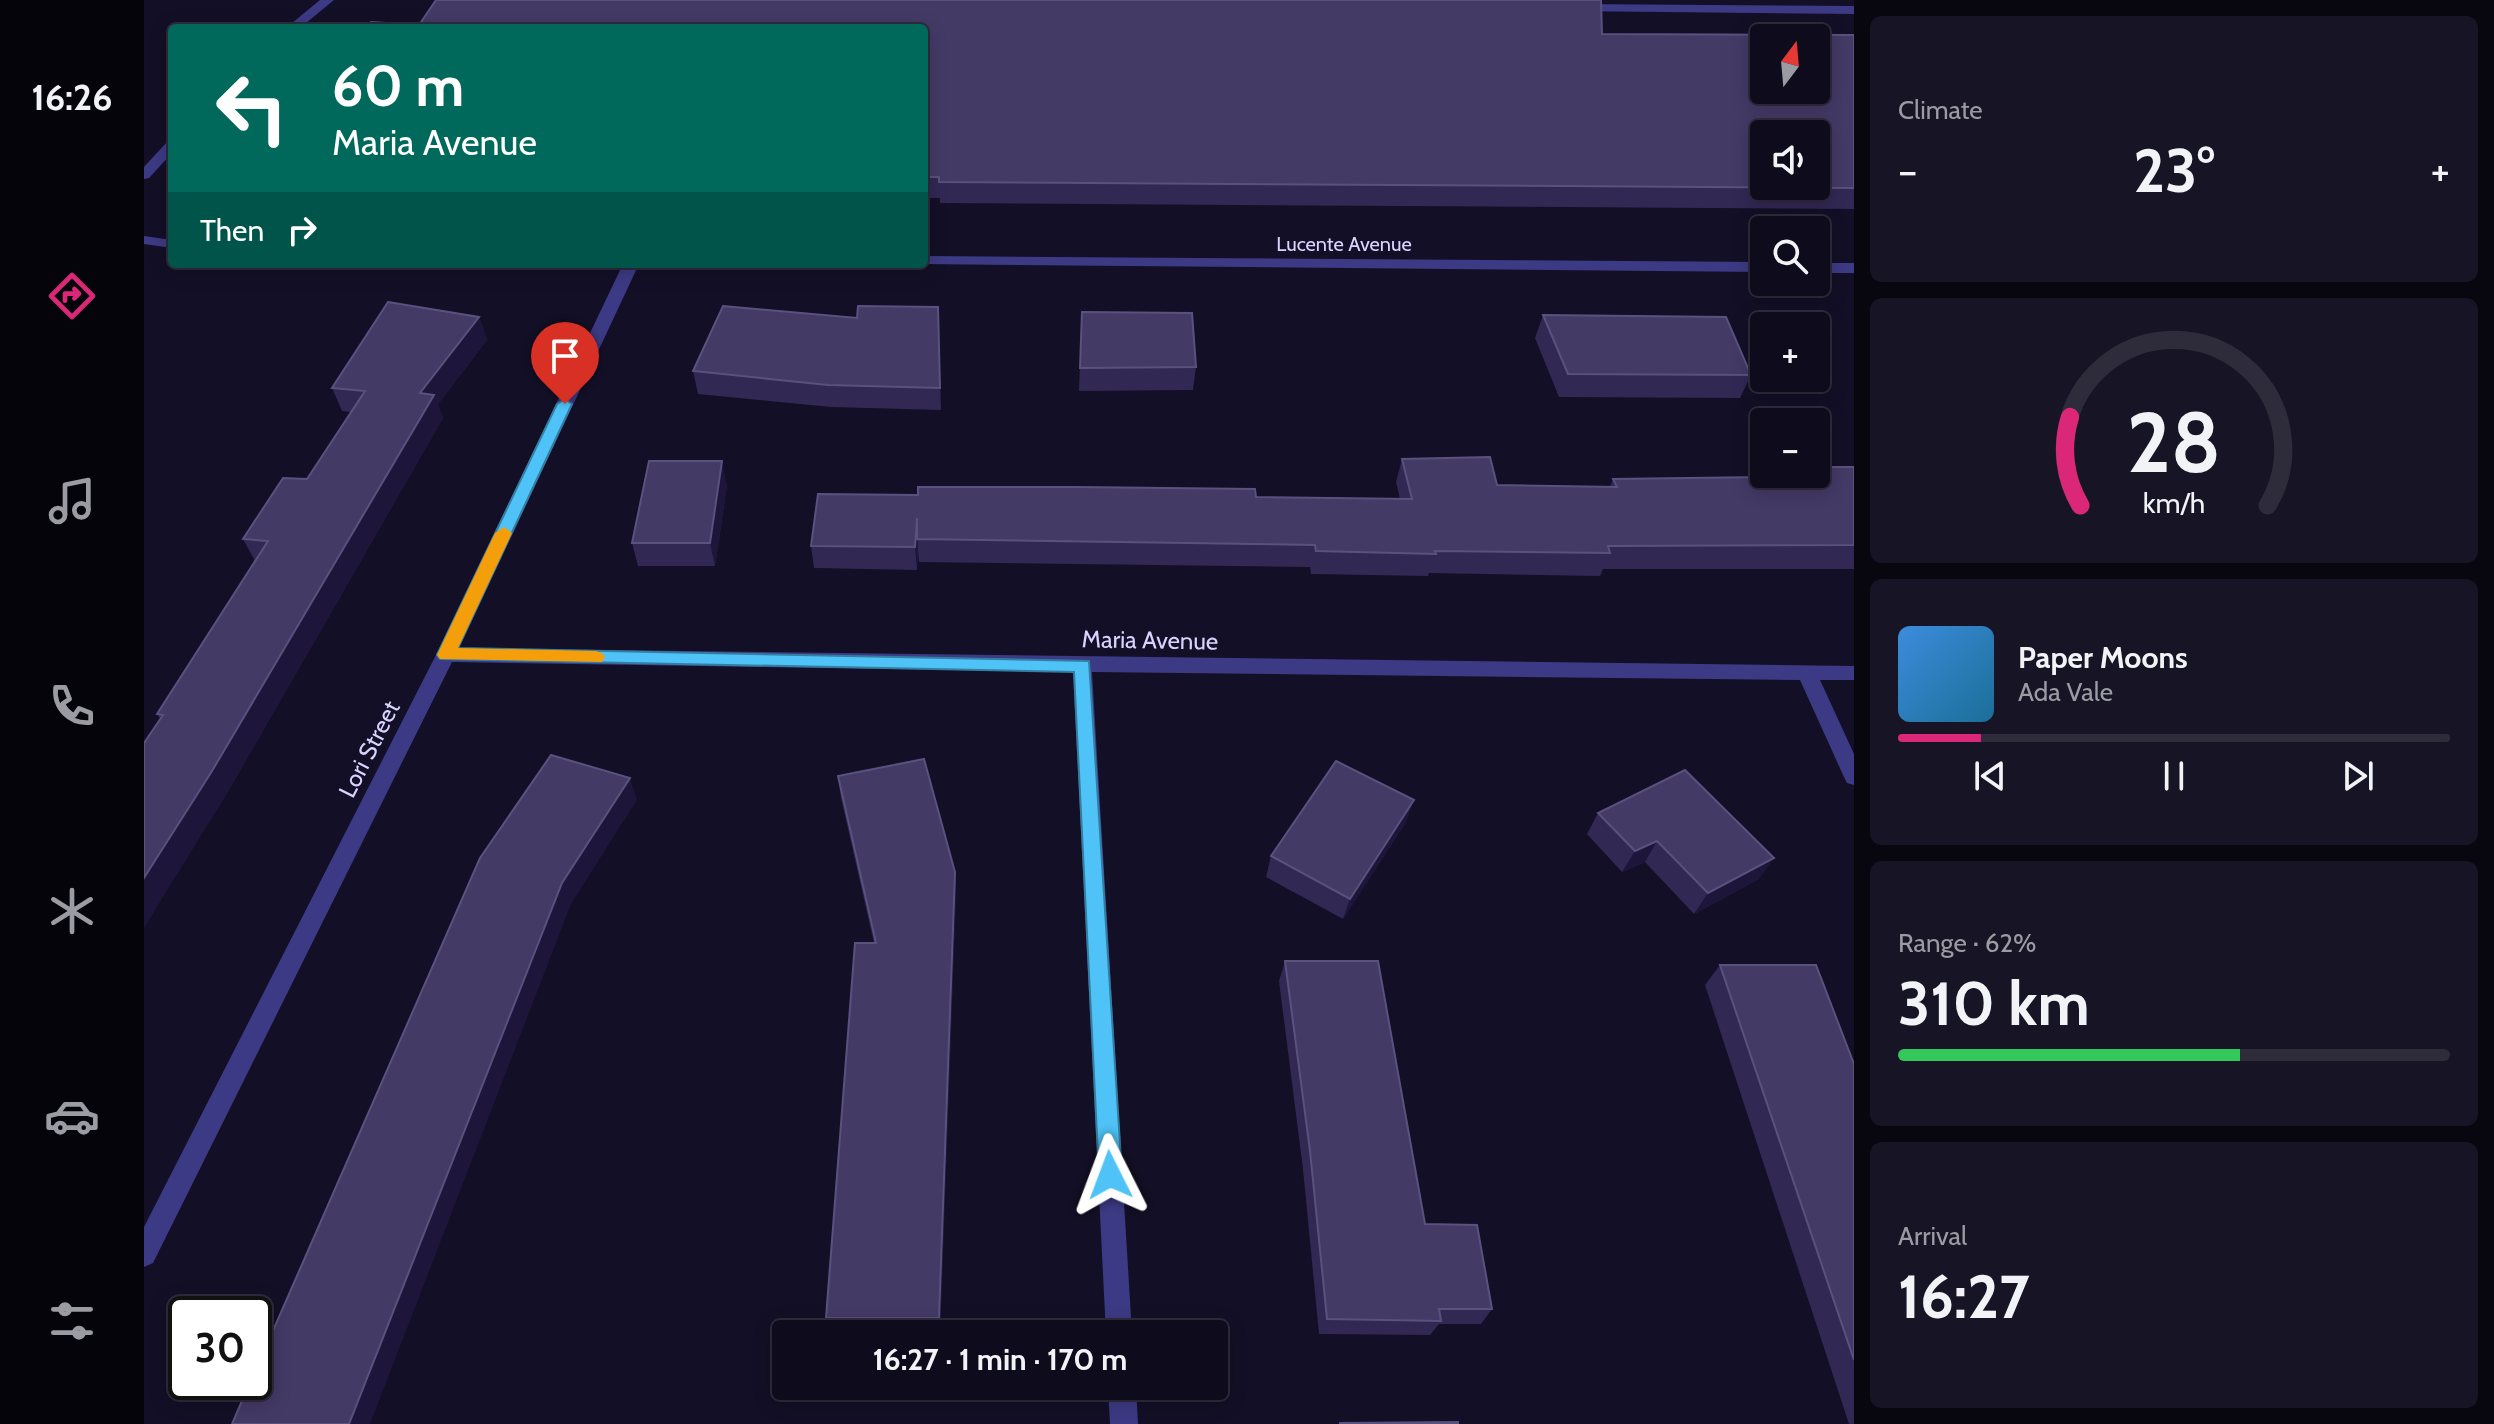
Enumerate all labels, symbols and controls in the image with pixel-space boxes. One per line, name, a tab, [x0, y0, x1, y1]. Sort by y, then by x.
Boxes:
north arrow	[1750, 24, 1830, 104]
map controls	[1750, 24, 1830, 488]
text: 60 m	[332, 52, 464, 120]
icon: left	[200, 56, 304, 160]
text: 16:26	[32, 75, 112, 119]
text: Climate	[1898, 94, 1983, 126]
text: Maria Avenue	[332, 120, 537, 164]
button: sound	[1750, 120, 1830, 200]
text: 23°	[2133, 134, 2215, 207]
text: −	[1898, 144, 1917, 197]
text: +	[2431, 144, 2450, 197]
icon: right	[280, 208, 324, 252]
text: Then	[200, 212, 264, 249]
button: search	[1750, 216, 1830, 296]
street label: Lucente Avenue	[1276, 232, 1412, 256]
icon: directions	[44, 268, 100, 324]
button: +	[1750, 312, 1830, 392]
pin	[531, 322, 599, 404]
icon: arrive	[543, 334, 587, 378]
text: 28	[2127, 392, 2221, 493]
button: −	[1750, 408, 1830, 488]
icon: music	[44, 473, 100, 529]
text: km/h	[2143, 486, 2205, 521]
street label: Maria Avenue	[1081, 624, 1219, 656]
text: Paper Moons	[2018, 639, 2188, 676]
text: Ada Vale	[2018, 676, 2113, 708]
icon: phone	[44, 678, 100, 734]
street label: Lori Street	[332, 696, 406, 802]
icon: previous	[1968, 754, 2012, 798]
icon: pause	[2152, 754, 2196, 798]
icon: next	[2336, 754, 2380, 798]
icon: climate	[44, 883, 100, 939]
text: Range · 62%	[1898, 927, 2036, 959]
text: 310 km	[1898, 967, 2090, 1040]
icon: car	[44, 1088, 100, 1144]
position arrow	[1068, 1133, 1152, 1217]
text: Arrival	[1898, 1220, 1967, 1252]
text: 16:27	[1898, 1260, 2030, 1333]
icon: filters	[44, 1293, 100, 1349]
speed limit sign: 30	[168, 1296, 272, 1400]
text: 16:27 · 1 min · 170 m	[873, 1341, 1127, 1378]

